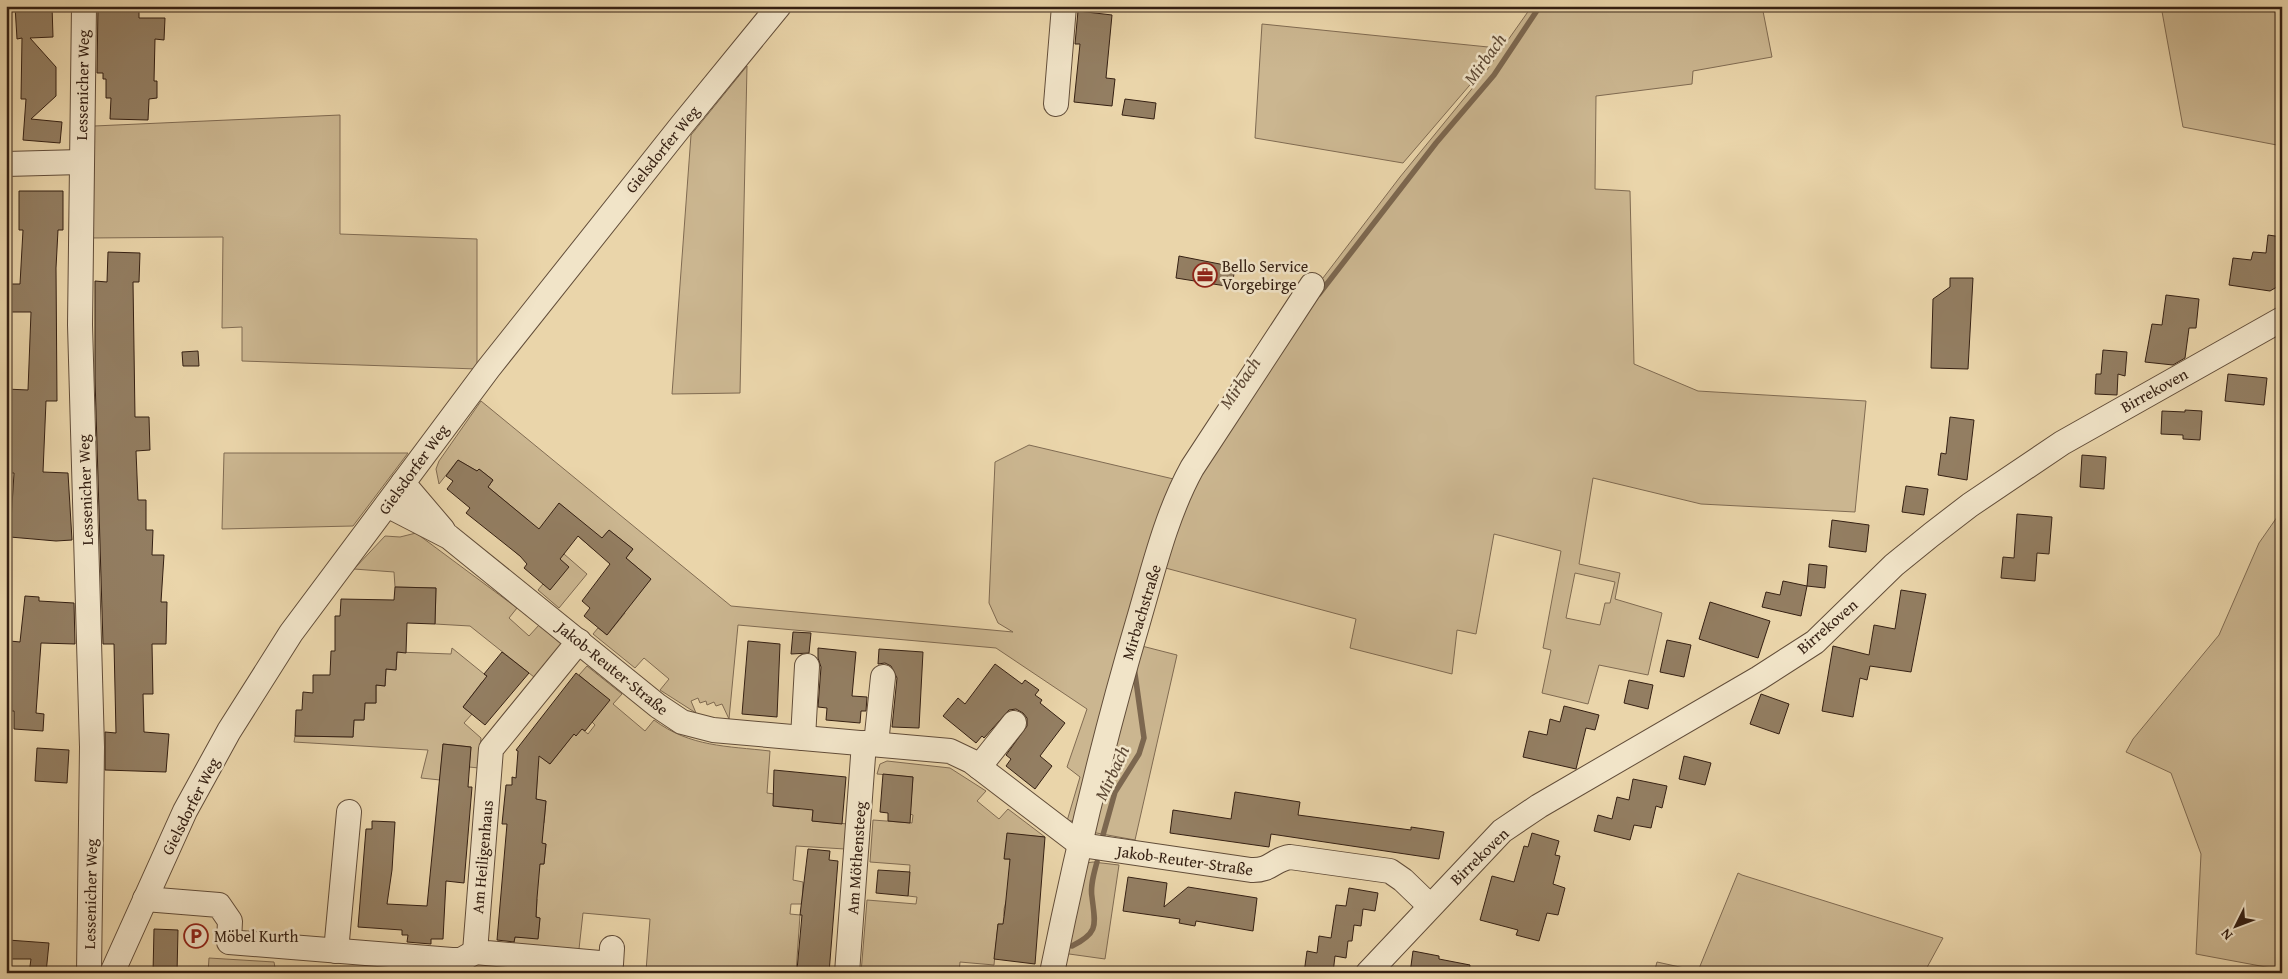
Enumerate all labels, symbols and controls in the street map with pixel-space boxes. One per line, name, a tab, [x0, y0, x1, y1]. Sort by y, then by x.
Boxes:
water label: Mirbach	[1457, 27, 1513, 90]
street label: Lessenicher Weg	[69, 29, 95, 141]
street label: Gielsdorfer Weg	[619, 100, 705, 198]
place label: Bello Service Vorgebirge	[1222, 254, 1308, 296]
office icon: Bello Service Vorgebirge	[1192, 262, 1218, 288]
water label: Mirbach	[1212, 351, 1267, 414]
street label: Birrekoven	[2116, 362, 2192, 418]
street label: Gielsdorfer Weg	[372, 419, 454, 519]
street label: Lessenicher Weg	[71, 434, 99, 546]
street label: Mirbachstraße	[1115, 561, 1167, 663]
street label: Birrekoven	[1791, 593, 1863, 659]
street label: Jakob-Reuter-Straße	[551, 614, 674, 721]
water label: Mirbach	[1087, 741, 1136, 805]
street label: Gielsdorfer Weg	[155, 753, 225, 859]
street label: Am Heiligenhaus	[465, 799, 499, 915]
street label: Am Möthensteeg	[840, 800, 872, 916]
street label: Birrekoven	[1444, 822, 1514, 890]
street label: Lessenicher Weg	[77, 838, 103, 950]
street label: Jakob-Reuter-Straße	[1113, 838, 1255, 881]
north arrow	[2210, 902, 2260, 952]
parking icon: Möbel Kurth	[183, 923, 209, 949]
place label: Möbel Kurth	[214, 924, 298, 948]
text: N	[2215, 924, 2237, 945]

